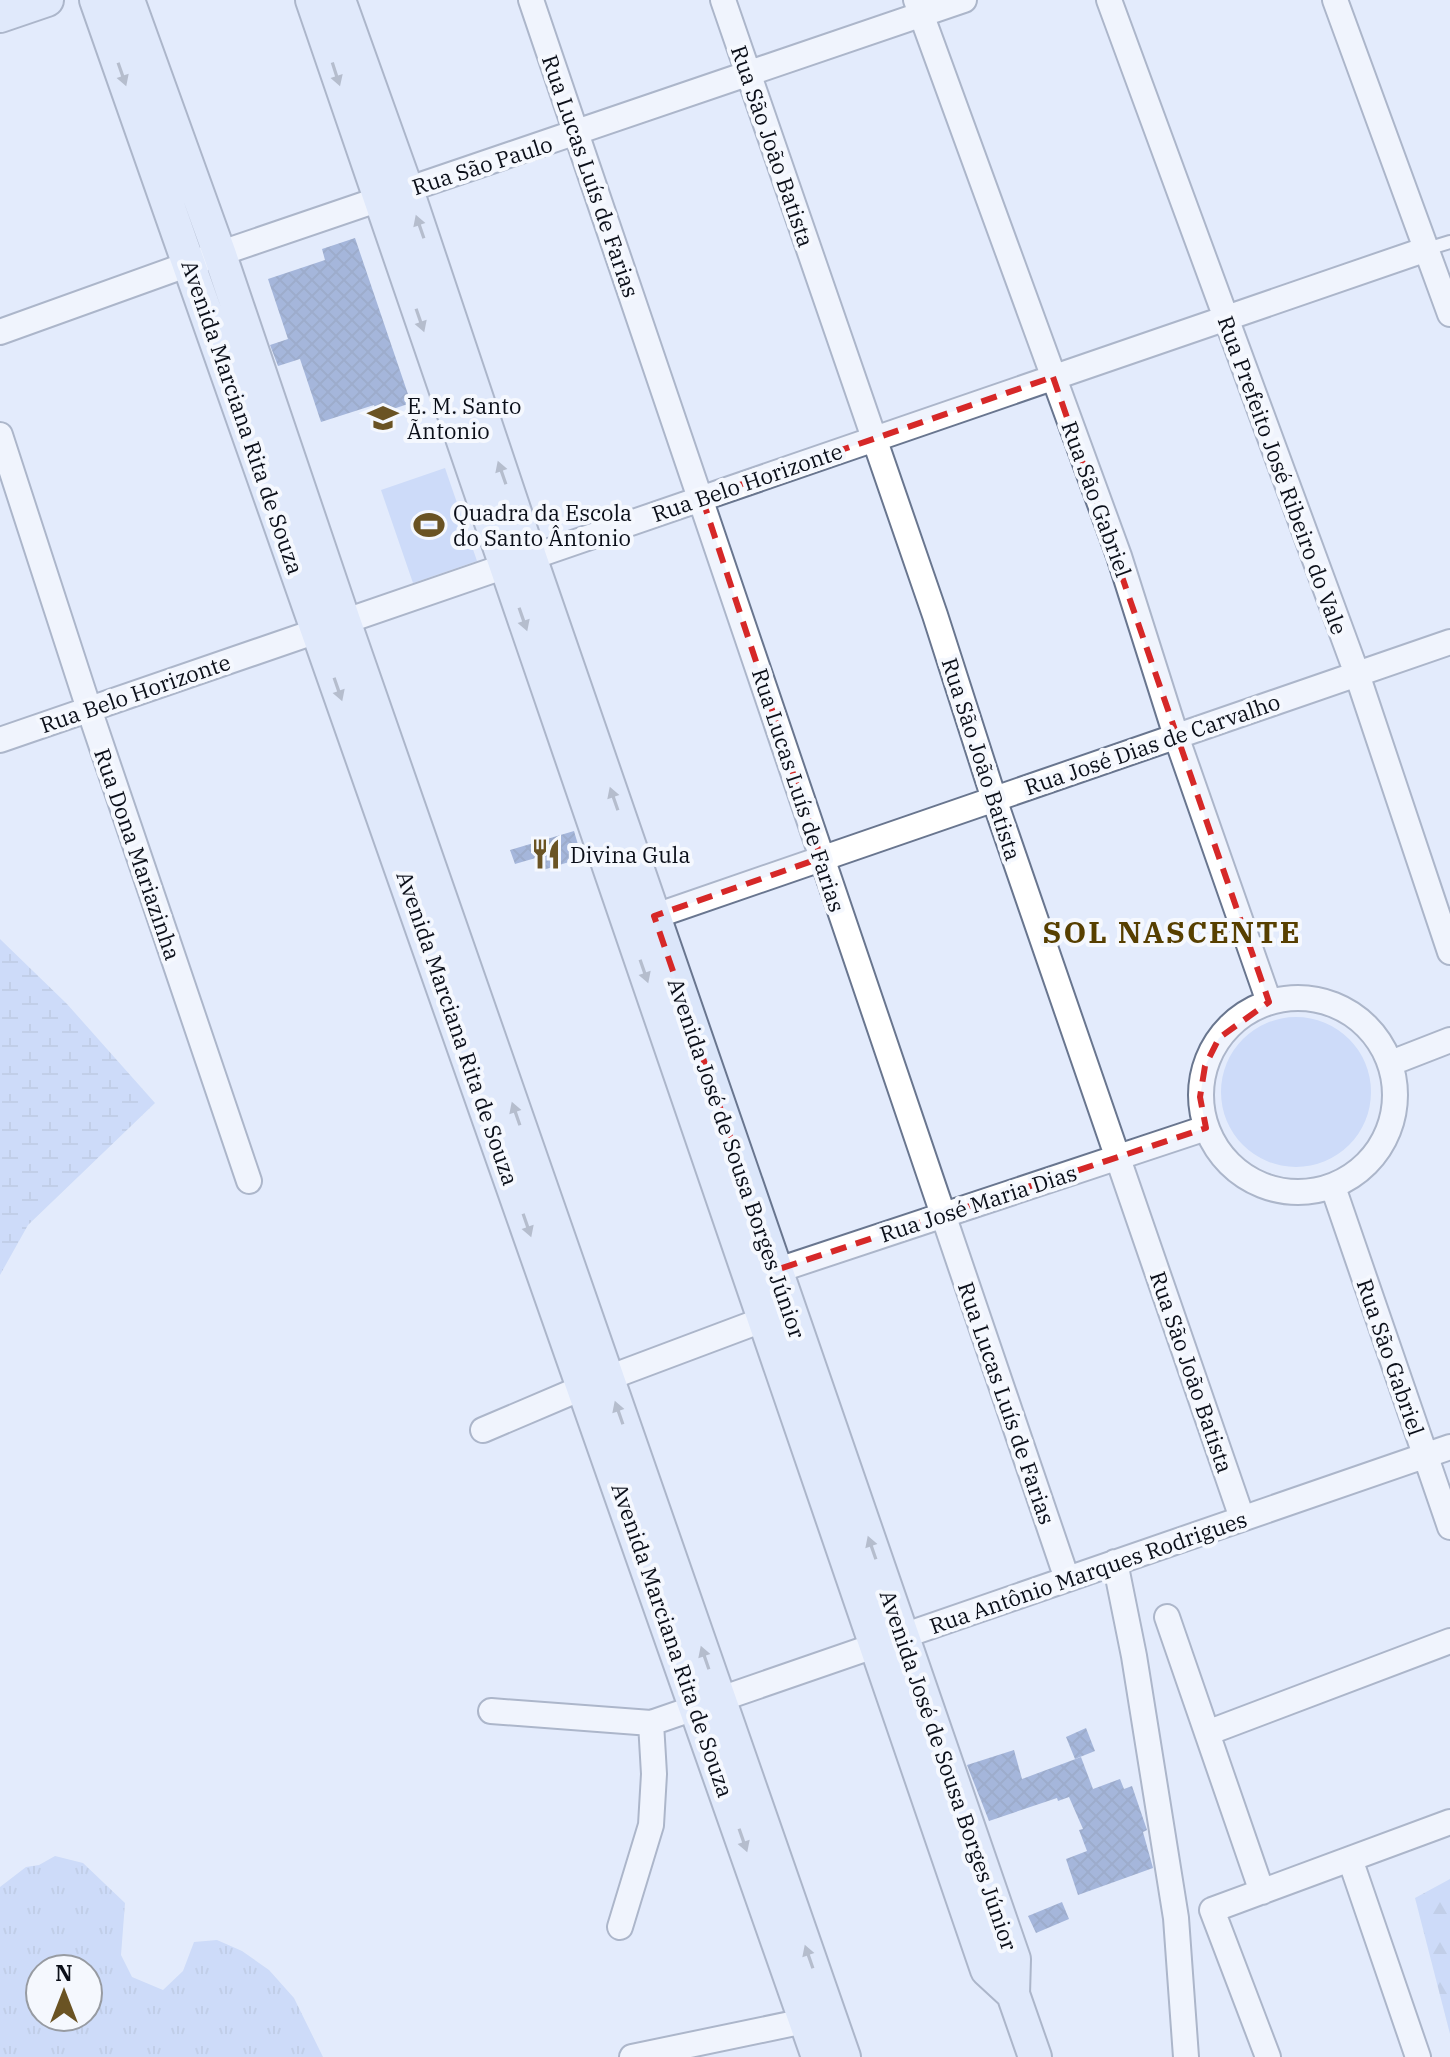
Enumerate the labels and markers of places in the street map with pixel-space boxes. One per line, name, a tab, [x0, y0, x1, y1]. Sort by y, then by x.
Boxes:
place label: E. M. Santo Ãntonio	[407, 391, 521, 445]
school or university icon: E. M. Santo Ãntonio	[366, 401, 400, 435]
place label: Quadra da Escola do Santo Ântonio	[453, 498, 632, 552]
sports icon: Quadra da Escola do Santo Ântonio	[412, 508, 446, 542]
restaurant icon: Divina Gula	[529, 837, 563, 871]
place label: Divina Gula	[570, 840, 690, 869]

